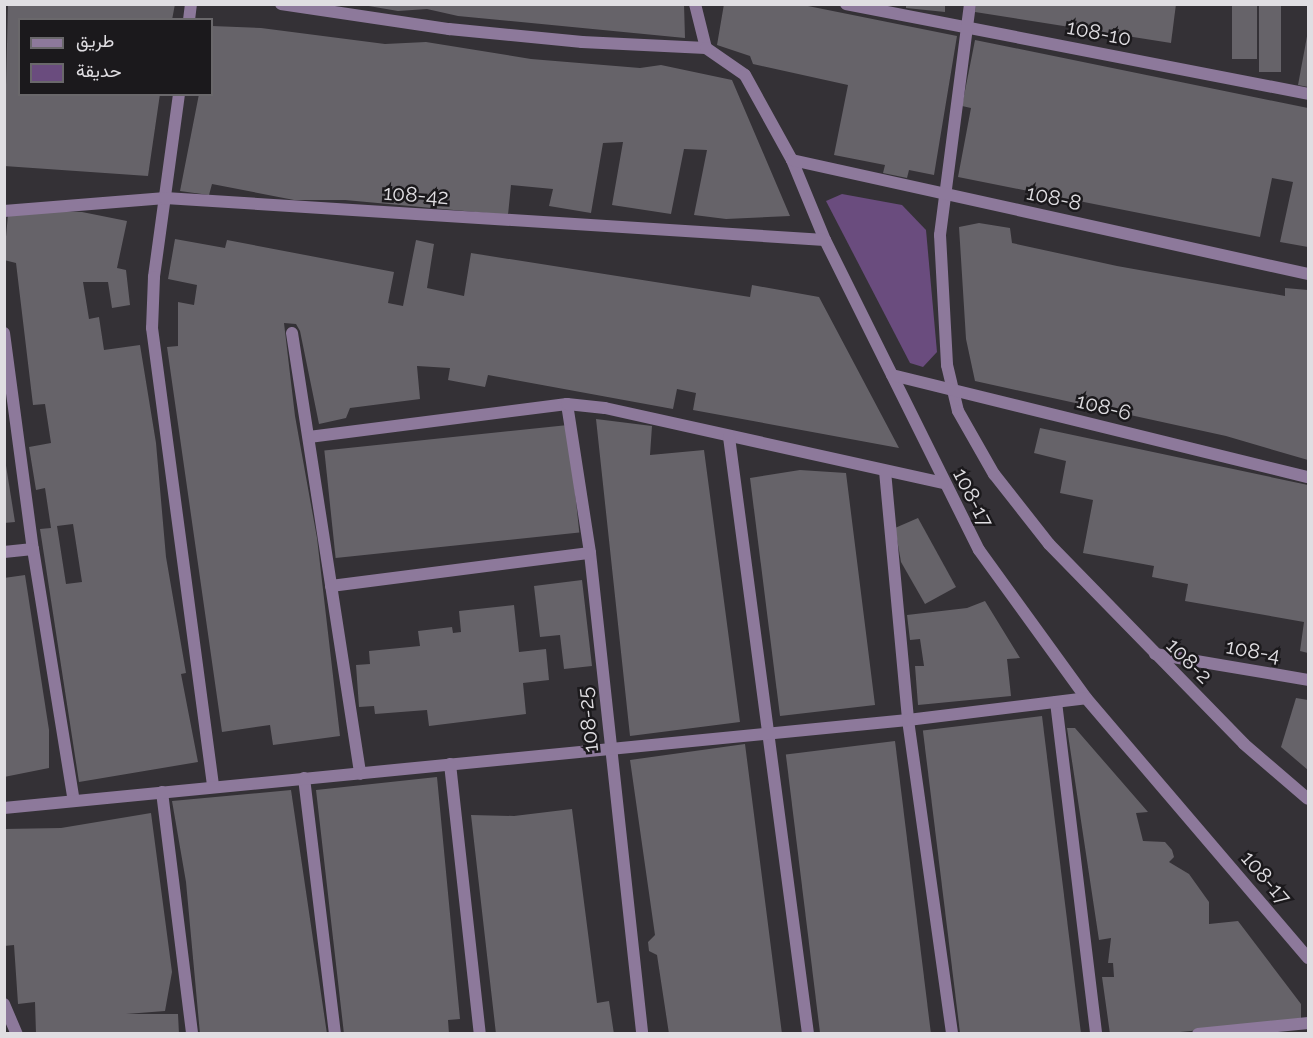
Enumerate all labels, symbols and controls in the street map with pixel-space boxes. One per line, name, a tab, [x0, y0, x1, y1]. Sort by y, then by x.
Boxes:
street label: 108-10	[1065, 14, 1133, 52]
legend	[18, 18, 213, 96]
text: طريق	[76, 30, 114, 51]
text: حديقة	[76, 60, 122, 81]
street label: 108-42	[382, 180, 450, 210]
street label: 108-8	[1024, 180, 1084, 216]
street label: 108-6	[1074, 388, 1134, 426]
street label: 108-17	[947, 464, 999, 532]
street label: 108-2	[1161, 633, 1217, 689]
street label: 108-4	[1224, 634, 1282, 668]
street label: 108-25	[572, 686, 604, 754]
street label: 108-17	[1236, 846, 1296, 910]

